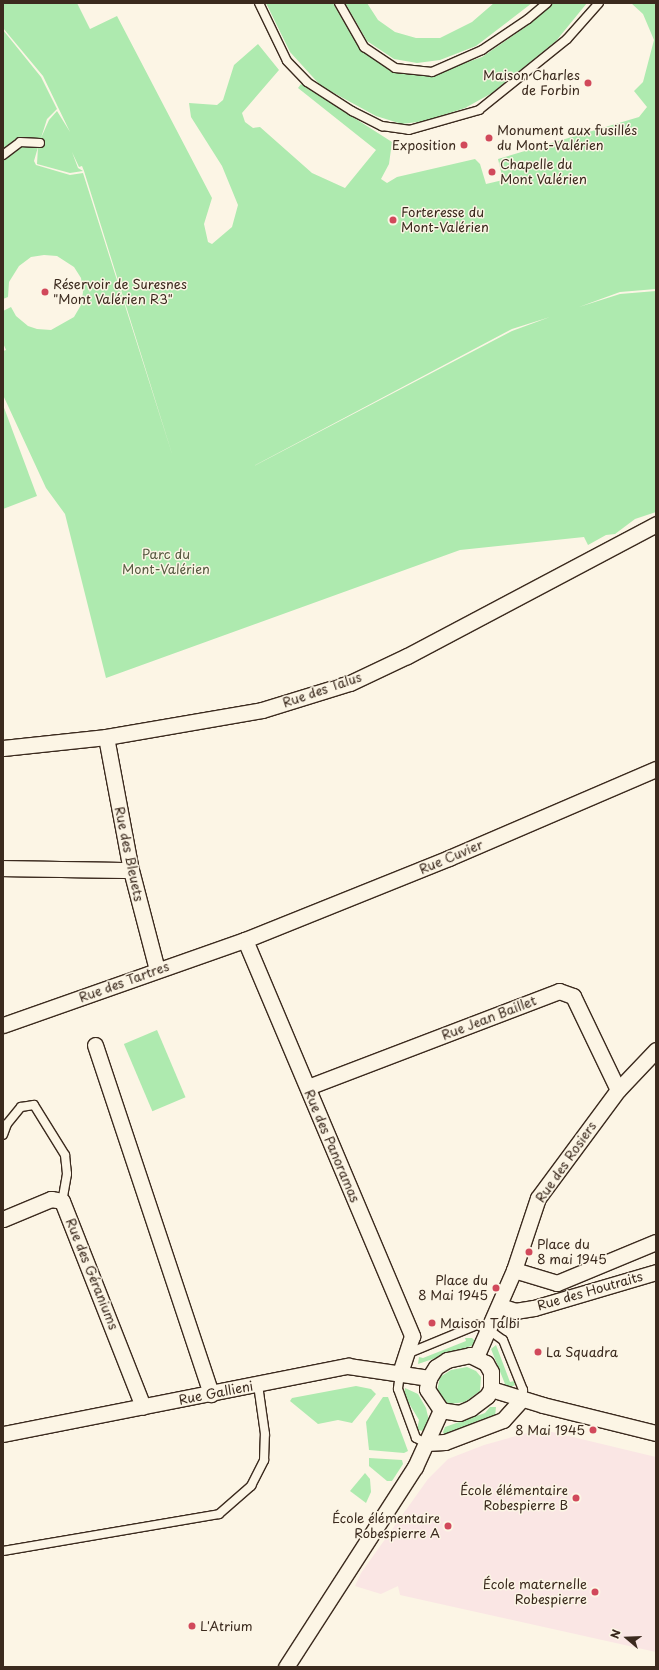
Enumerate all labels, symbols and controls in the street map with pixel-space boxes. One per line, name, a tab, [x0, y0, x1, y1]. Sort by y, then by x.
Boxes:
place label: Maison Charles de Forbin	[483, 68, 580, 99]
marker: Maison Charles de Forbin	[583, 78, 593, 88]
place label: Monument aux fusillés du Mont-Valérien	[497, 123, 638, 154]
marker: Monument aux fusillés du Mont-Valérien	[484, 133, 494, 143]
place label: Exposition	[392, 137, 456, 153]
marker: Exposition	[459, 140, 469, 150]
place label: Chapelle du Mont Valérien	[500, 157, 586, 188]
marker: Chapelle du Mont Valérien	[487, 167, 497, 177]
place label: Forteresse du Mont-Valérien	[401, 205, 489, 236]
marker: Forteresse du Mont-Valérien	[388, 215, 398, 225]
place label: Réservoir de Suresnes "Mont Valérien R3"	[53, 277, 188, 308]
marker: Réservoir de Suresnes "Mont Valérien R3"	[40, 287, 50, 297]
park label: Parc du Mont-Valérien	[122, 547, 210, 578]
street label: Rue des Talus	[279, 669, 365, 711]
street label: Rue des Bleuets	[111, 804, 147, 904]
street label: Rue Cuvier	[416, 836, 486, 878]
street label: Rue des Tartres	[75, 958, 173, 1006]
street label: Rue Jean Baillet	[438, 992, 540, 1044]
street label: Rue des Panoramas	[301, 1086, 363, 1206]
street label: Rue des Rosiers	[532, 1118, 600, 1206]
street label: Rue des Géraniums	[62, 1215, 122, 1333]
place label: Place du 8 mai 1945	[537, 1237, 607, 1268]
marker: Place du 8 mai 1945	[524, 1247, 534, 1257]
street label: Rue des Houtraits	[534, 1268, 646, 1314]
place label: Place du 8 Mai 1945	[418, 1273, 488, 1304]
marker: Place du 8 Mai 1945	[491, 1283, 501, 1293]
place label: Maison Talbi	[440, 1315, 520, 1331]
marker: Maison Talbi	[427, 1318, 437, 1328]
place label: La Squadra	[546, 1344, 618, 1360]
marker: La Squadra	[533, 1347, 543, 1357]
street label: Rue Gallieni	[177, 1378, 255, 1408]
place label: 8 Mai 1945	[515, 1422, 585, 1438]
marker: 8 Mai 1945	[588, 1425, 598, 1435]
place label: École élémentaire Robespierre B	[458, 1483, 568, 1514]
marker: École élémentaire Robespierre B	[571, 1493, 581, 1503]
place label: École élémentaire Robespierre A	[330, 1511, 440, 1542]
marker: École élémentaire Robespierre A	[443, 1521, 453, 1531]
place label: École maternelle Robespierre	[482, 1577, 587, 1608]
marker: École maternelle Robespierre	[590, 1587, 600, 1597]
place label: L'Atrium	[200, 1618, 253, 1634]
north arrow	[607, 1618, 647, 1658]
marker: L'Atrium	[187, 1621, 197, 1631]
text: N	[606, 1627, 625, 1641]

